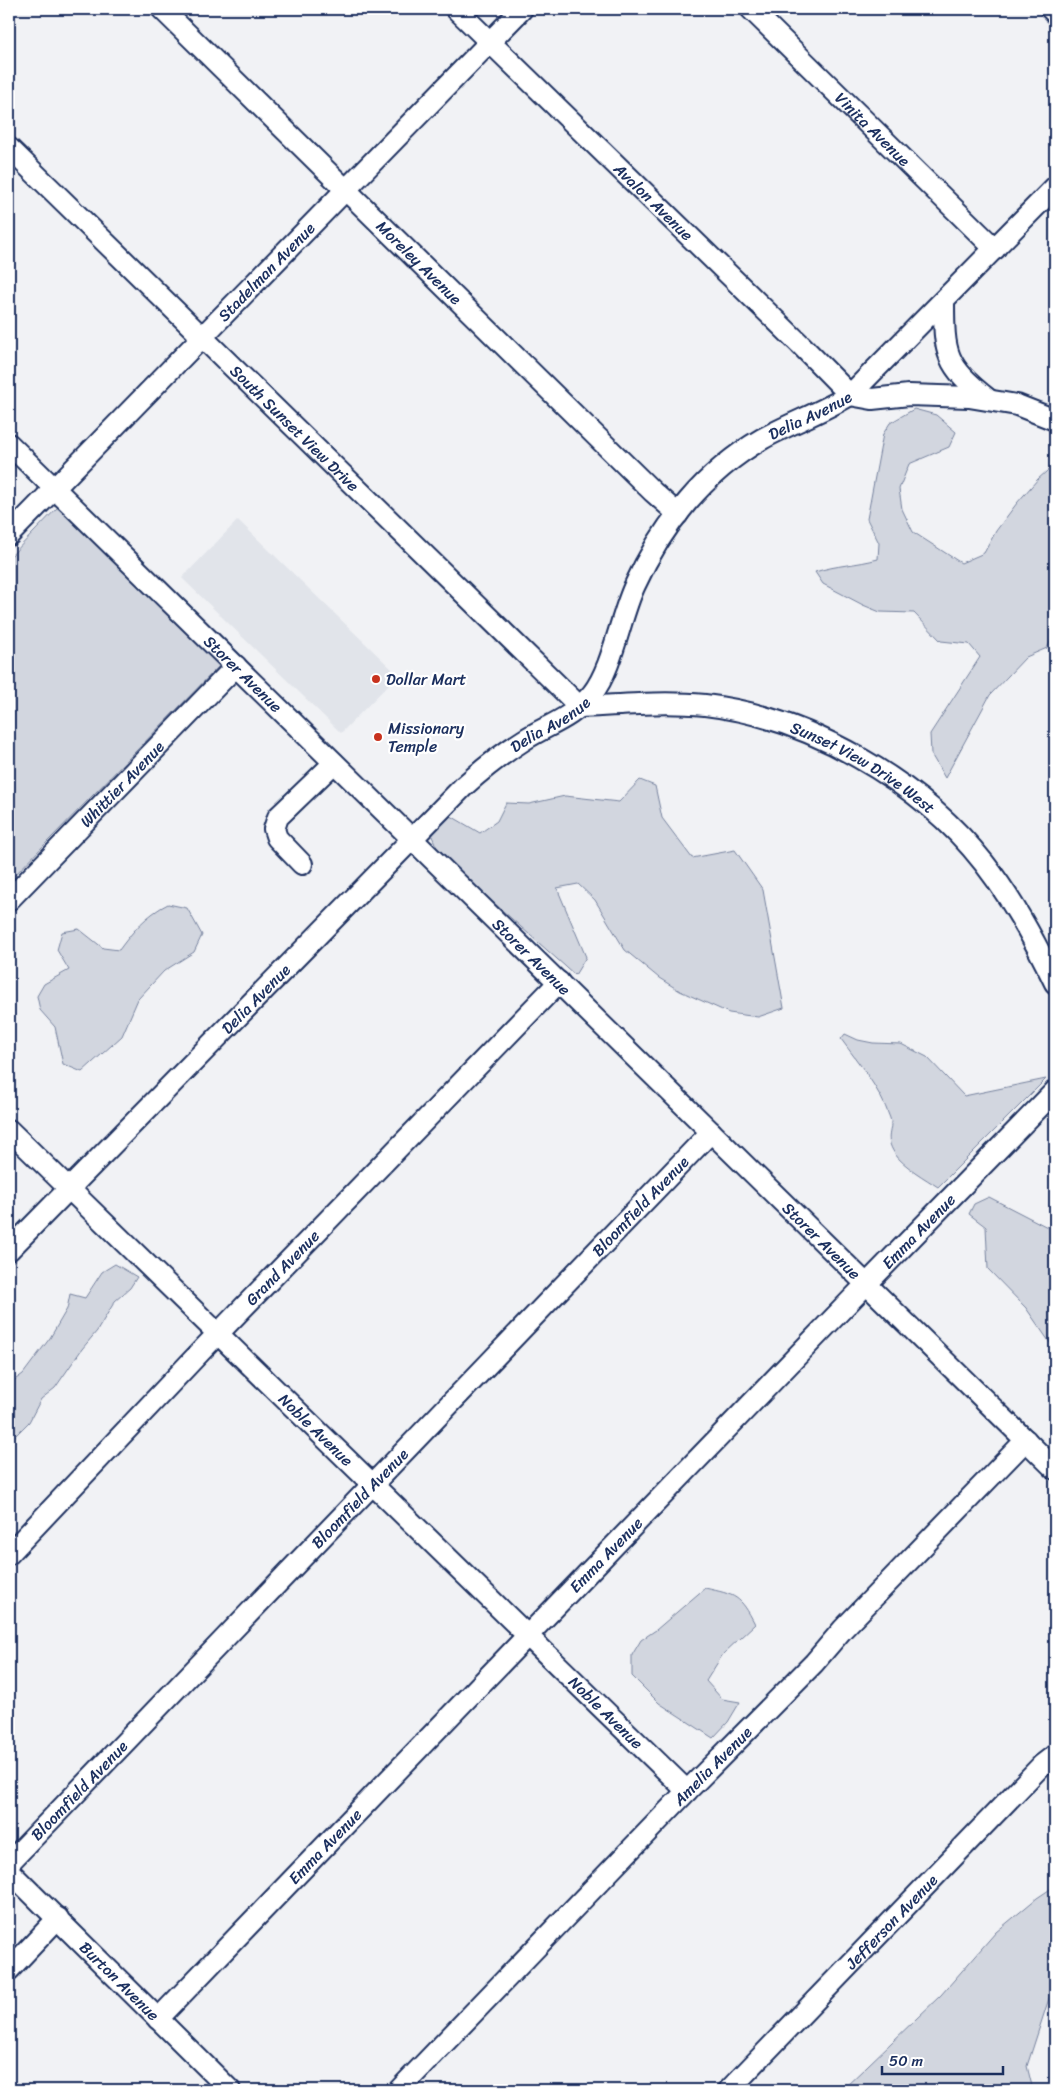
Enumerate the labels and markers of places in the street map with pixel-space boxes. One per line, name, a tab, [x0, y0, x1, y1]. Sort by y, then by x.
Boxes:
place label: Dollar Mart	[386, 665, 466, 694]
marker: Dollar Mart	[370, 673, 382, 685]
place label: Missionary Temple	[388, 714, 465, 761]
marker: Missionary Temple	[372, 731, 384, 743]

